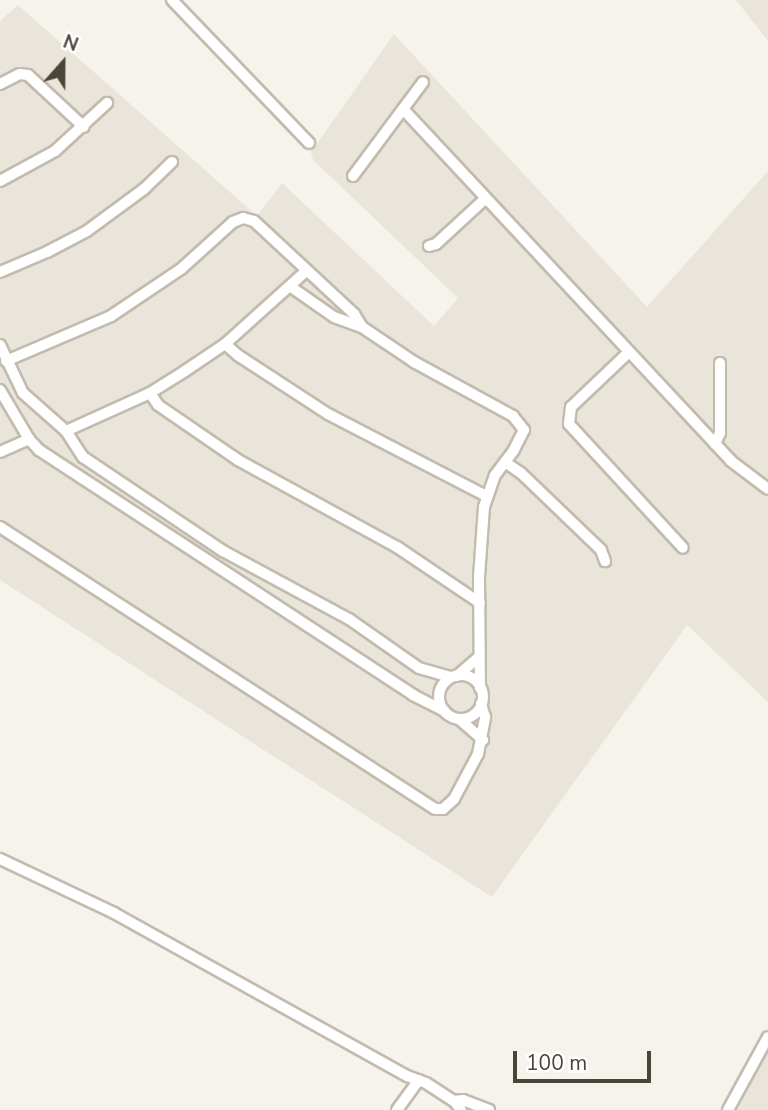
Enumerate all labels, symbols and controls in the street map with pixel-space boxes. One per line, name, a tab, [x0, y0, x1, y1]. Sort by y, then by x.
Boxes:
north arrow	[28, 28, 98, 98]
text: N	[59, 29, 82, 58]
scale bar	[516, 1036, 654, 1080]
text: 100 m	[526, 1049, 587, 1077]

